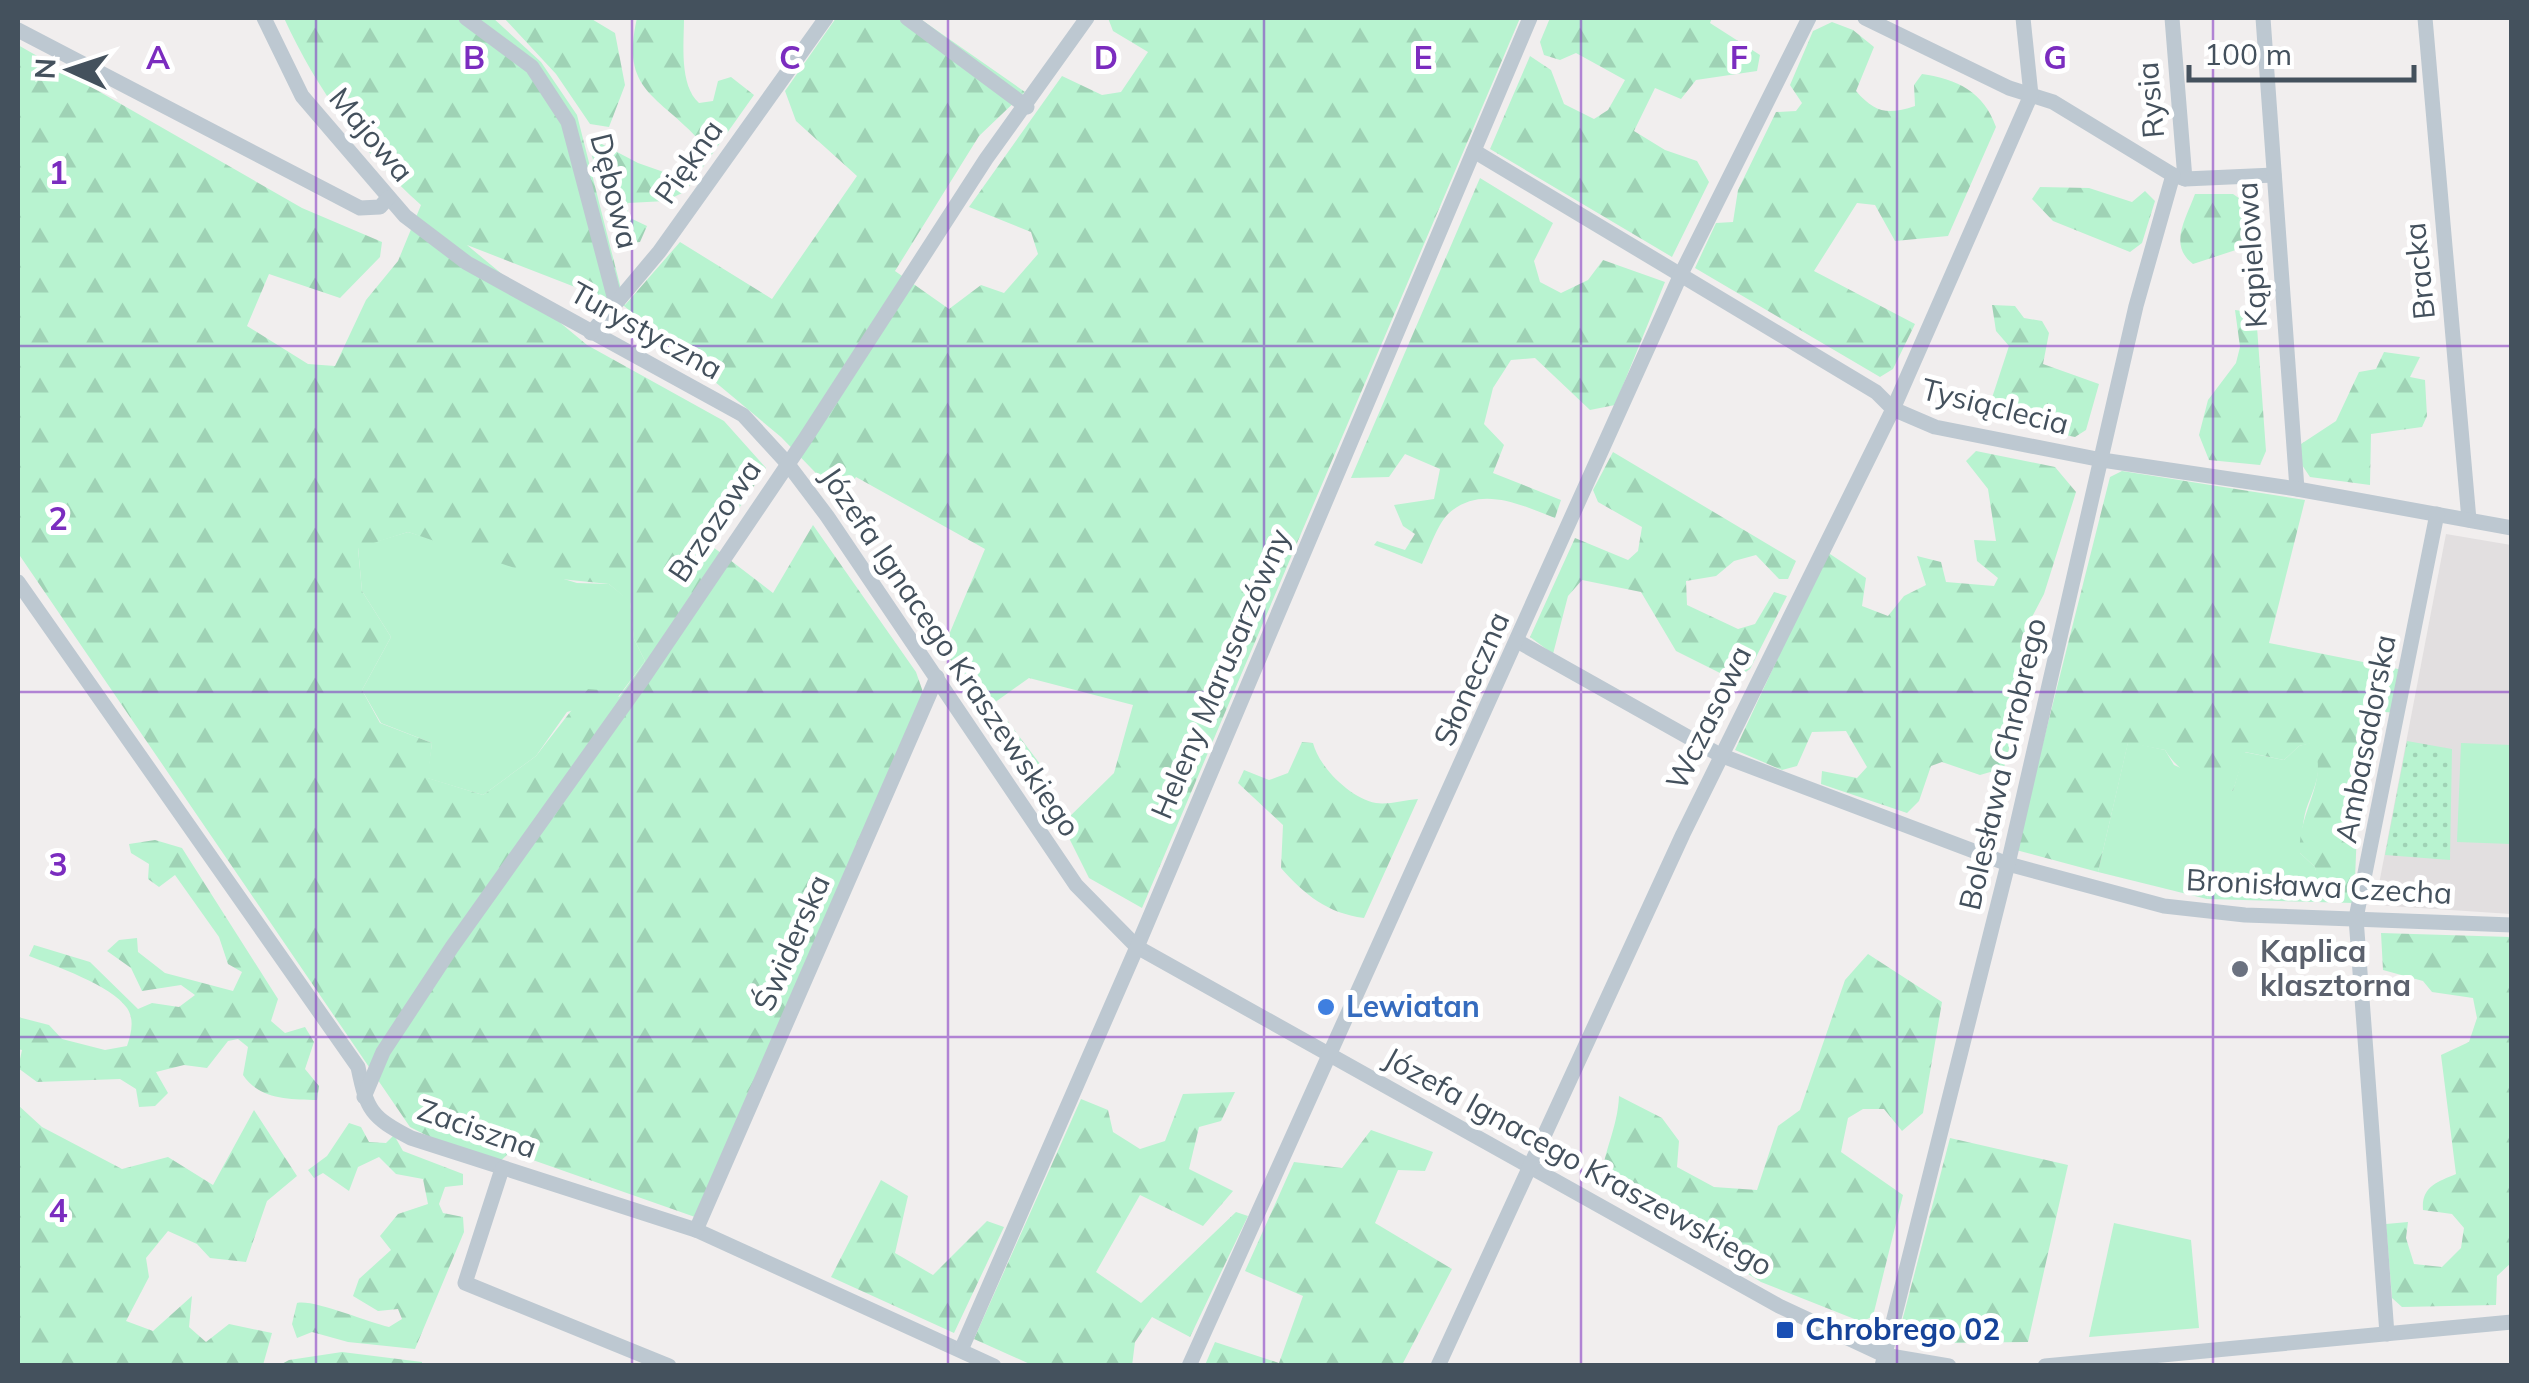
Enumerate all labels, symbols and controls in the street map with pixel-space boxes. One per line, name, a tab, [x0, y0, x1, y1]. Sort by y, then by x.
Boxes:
north arrow	[20, 20, 120, 120]
scale bar	[2189, 20, 2414, 82]
text: 100 m	[2204, 35, 2292, 73]
text: A	[146, 37, 170, 77]
text: B	[463, 37, 485, 77]
text: C	[779, 37, 801, 77]
text: D	[1094, 37, 1118, 77]
text: E	[1413, 37, 1433, 77]
text: F	[1730, 37, 1748, 77]
text: G	[2043, 37, 2067, 77]
text: N	[27, 57, 63, 80]
street label: Rysia	[2128, 60, 2172, 140]
street label: Majowa	[321, 79, 422, 189]
street label: Piękna	[646, 112, 731, 211]
street label: Dębowa	[582, 129, 648, 252]
text: 1	[48, 152, 68, 192]
street label: Kąpielowa	[2227, 181, 2275, 329]
street label: Bracka	[2395, 221, 2443, 321]
street label: Turystyczna	[564, 273, 729, 387]
street label: Tysiąclecia	[1918, 369, 2073, 443]
street label: Brzozowa	[659, 452, 769, 589]
street label: Józefa Ignacego Kraszewskiego	[813, 459, 1089, 844]
text: 2	[48, 498, 68, 538]
street label: Heleny Marusarzówny	[1142, 523, 1298, 824]
street label: Słoneczna	[1425, 606, 1518, 752]
street label: Bolesława Chrobrego	[1950, 614, 2054, 914]
street label: Ambasadorska	[2326, 631, 2404, 846]
street label: Wczasowa	[1657, 639, 1759, 796]
text: 3	[48, 844, 68, 884]
street label: Bronisława Czecha	[2185, 860, 2453, 912]
street label: Świderska	[744, 869, 838, 1017]
place label: Kaplica klasztorna	[2260, 932, 2411, 1004]
marker: Kaplica klasztorna	[2229, 958, 2251, 980]
place label: Lewiatan	[1346, 987, 1480, 1025]
marker: Lewiatan	[1315, 996, 1337, 1018]
street label: Józefa Ignacego Kraszewskiego	[1378, 1038, 1779, 1284]
street label: Zaciszna	[413, 1090, 542, 1166]
text: 4	[48, 1190, 68, 1230]
place label: Chrobrego 02	[1805, 1310, 2000, 1348]
marker: Chrobrego 02	[1774, 1319, 1796, 1341]

